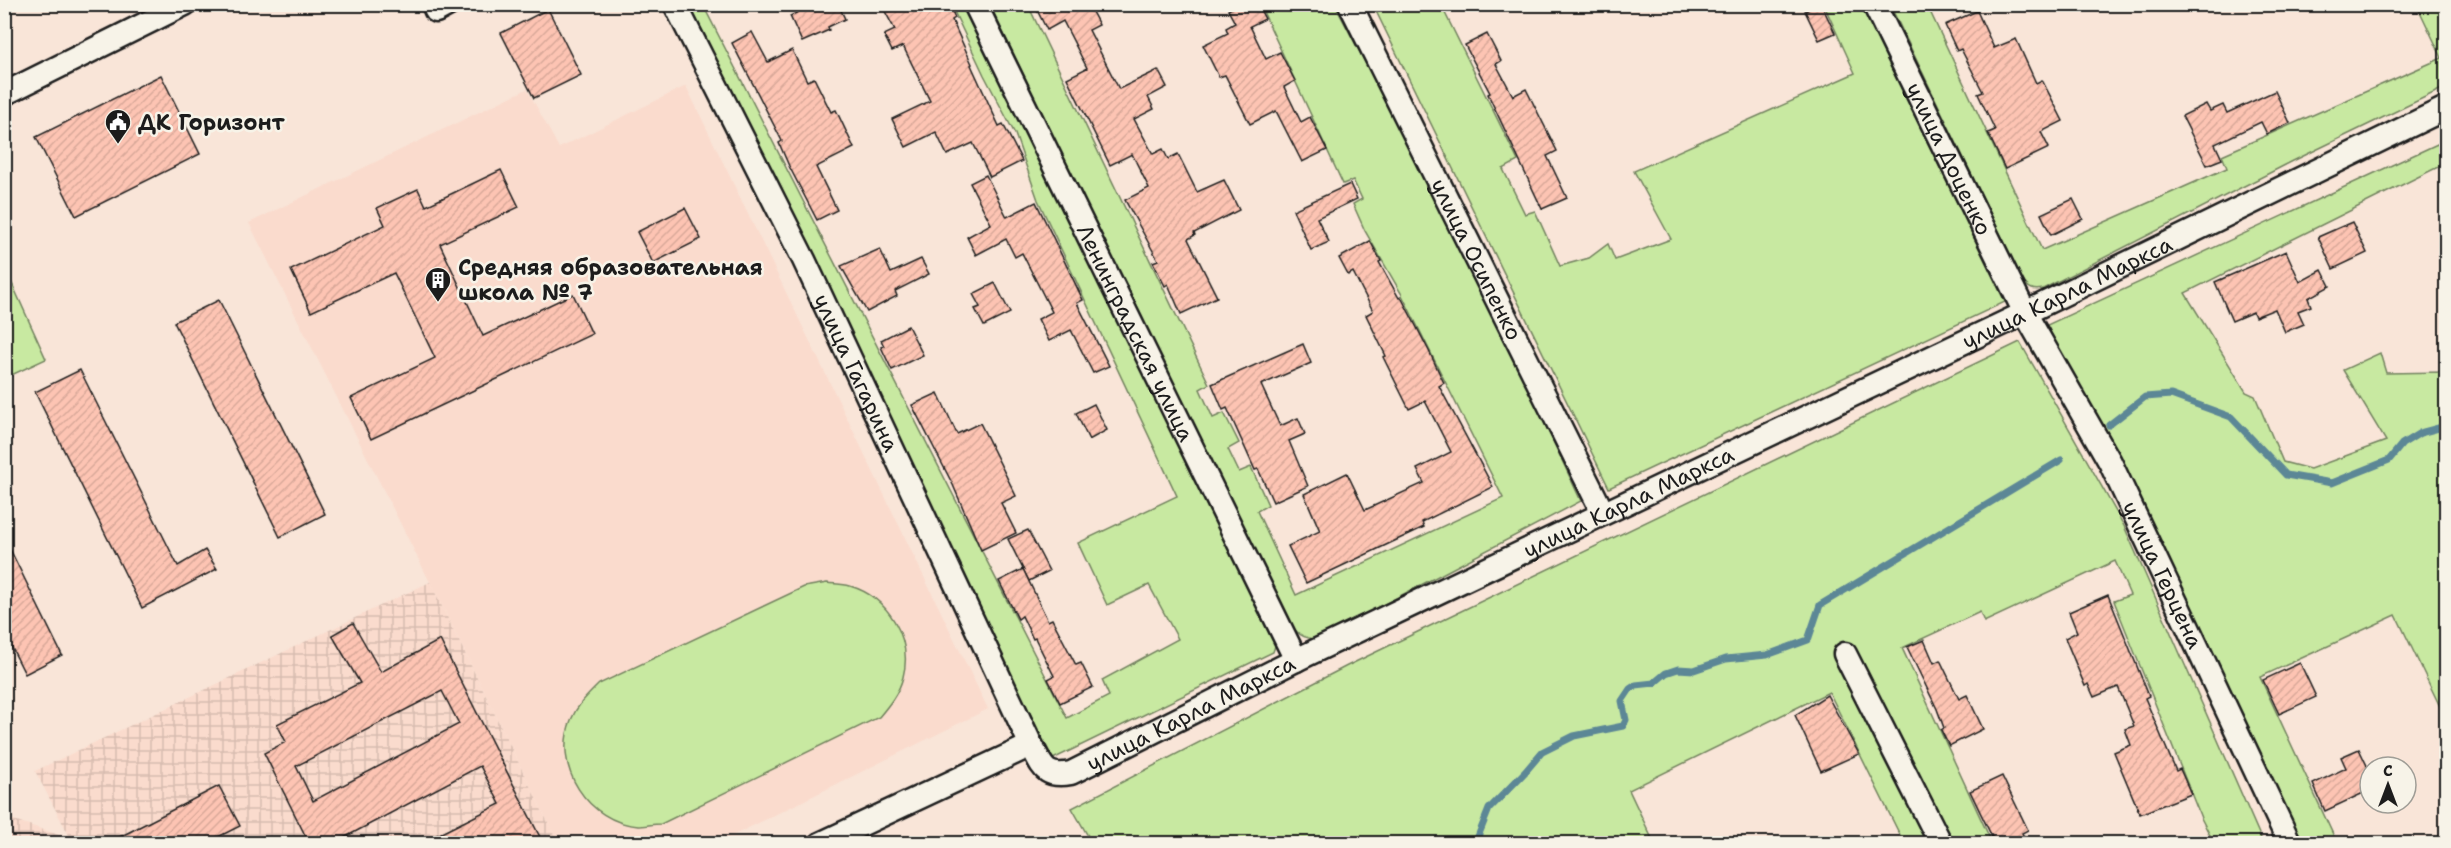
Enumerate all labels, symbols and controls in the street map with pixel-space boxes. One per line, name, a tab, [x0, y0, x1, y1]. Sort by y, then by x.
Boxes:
street label: улица Доценко	[1900, 77, 1999, 240]
public building icon: ДК Горизонт	[103, 107, 133, 145]
place label: ДК Горизонт	[138, 108, 286, 137]
street label: улица Осипенко	[1424, 173, 1529, 345]
street label: Ленинградская улица	[1070, 219, 1201, 447]
street label: улица Карла Маркса	[1957, 229, 2177, 355]
place label: Средняя образовательная школа № 7	[458, 253, 763, 307]
building icon: Средняя образовательная школа № 7	[423, 265, 453, 303]
street label: улица Гагарина	[807, 289, 906, 457]
street label: улица Карла Маркса	[1518, 439, 1739, 564]
street label: улица Герцена	[2116, 496, 2210, 653]
street label: улица Карла Маркса	[1081, 648, 1300, 778]
north arrow	[2358, 755, 2418, 815]
text: С	[2383, 760, 2393, 781]

